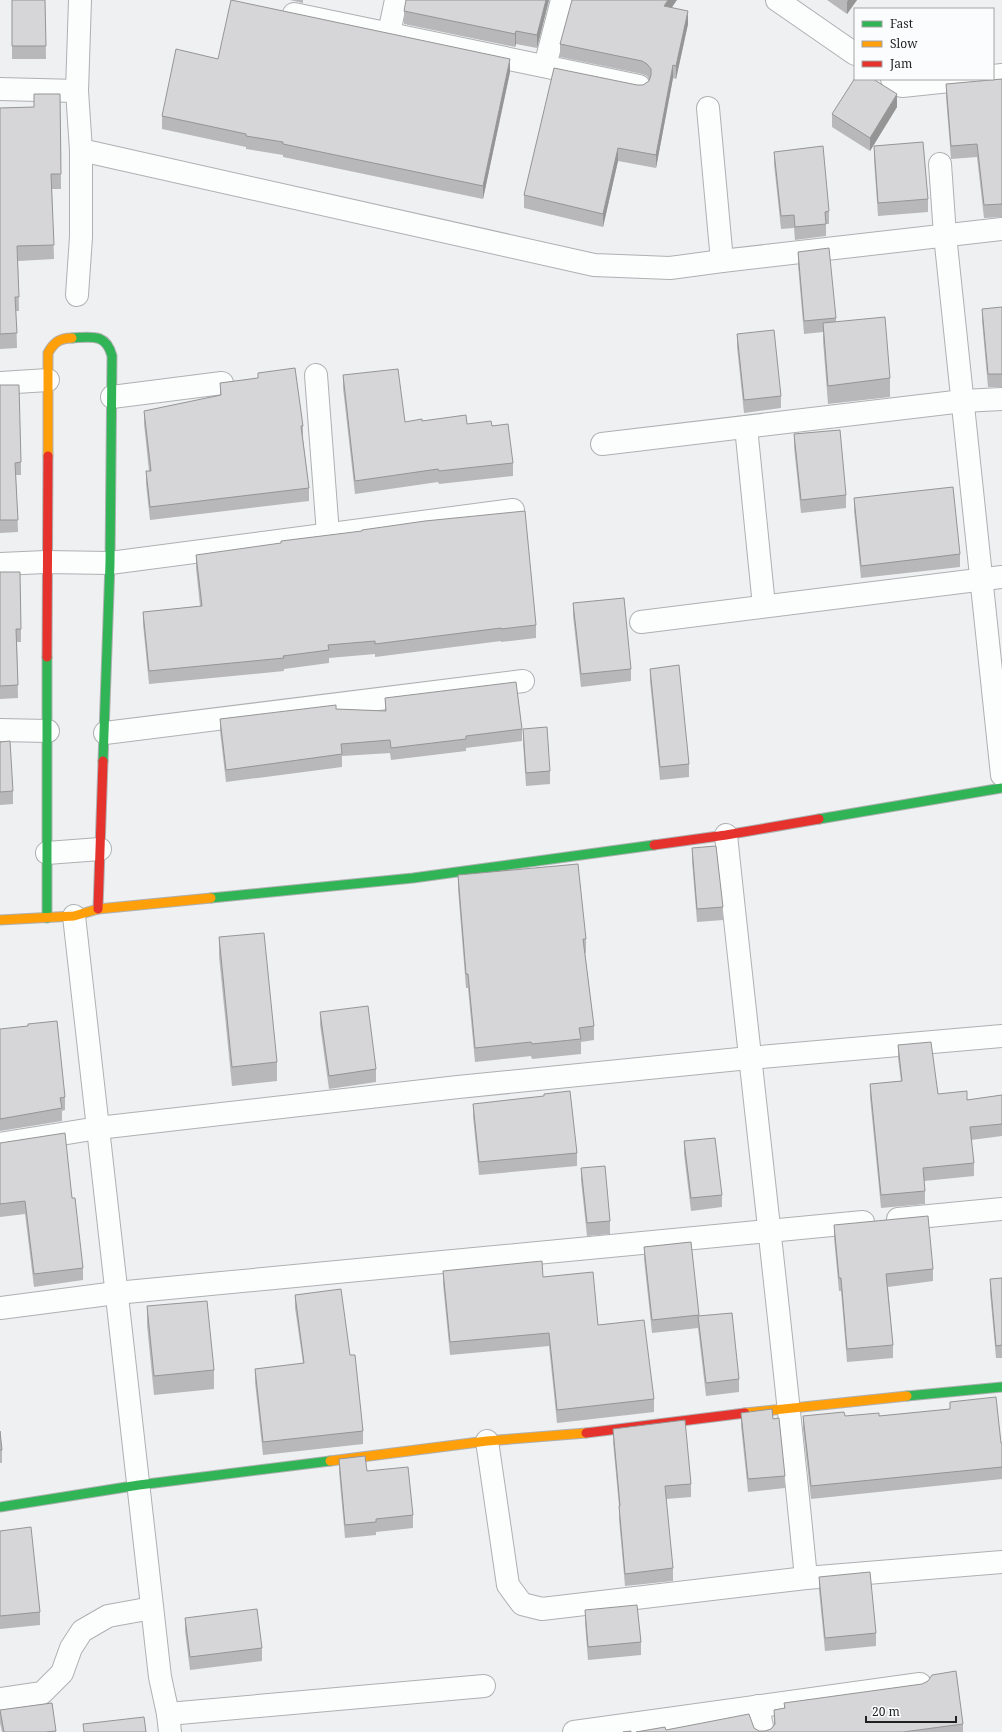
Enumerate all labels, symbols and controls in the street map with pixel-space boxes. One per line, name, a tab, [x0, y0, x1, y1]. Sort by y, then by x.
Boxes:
legend	[854, 8, 994, 80]
text: Fast	[890, 15, 913, 32]
text: Slow	[890, 35, 918, 52]
text: Jam	[889, 55, 912, 72]
scale bar	[866, 1698, 956, 1724]
text: 20 m	[872, 1703, 900, 1720]

